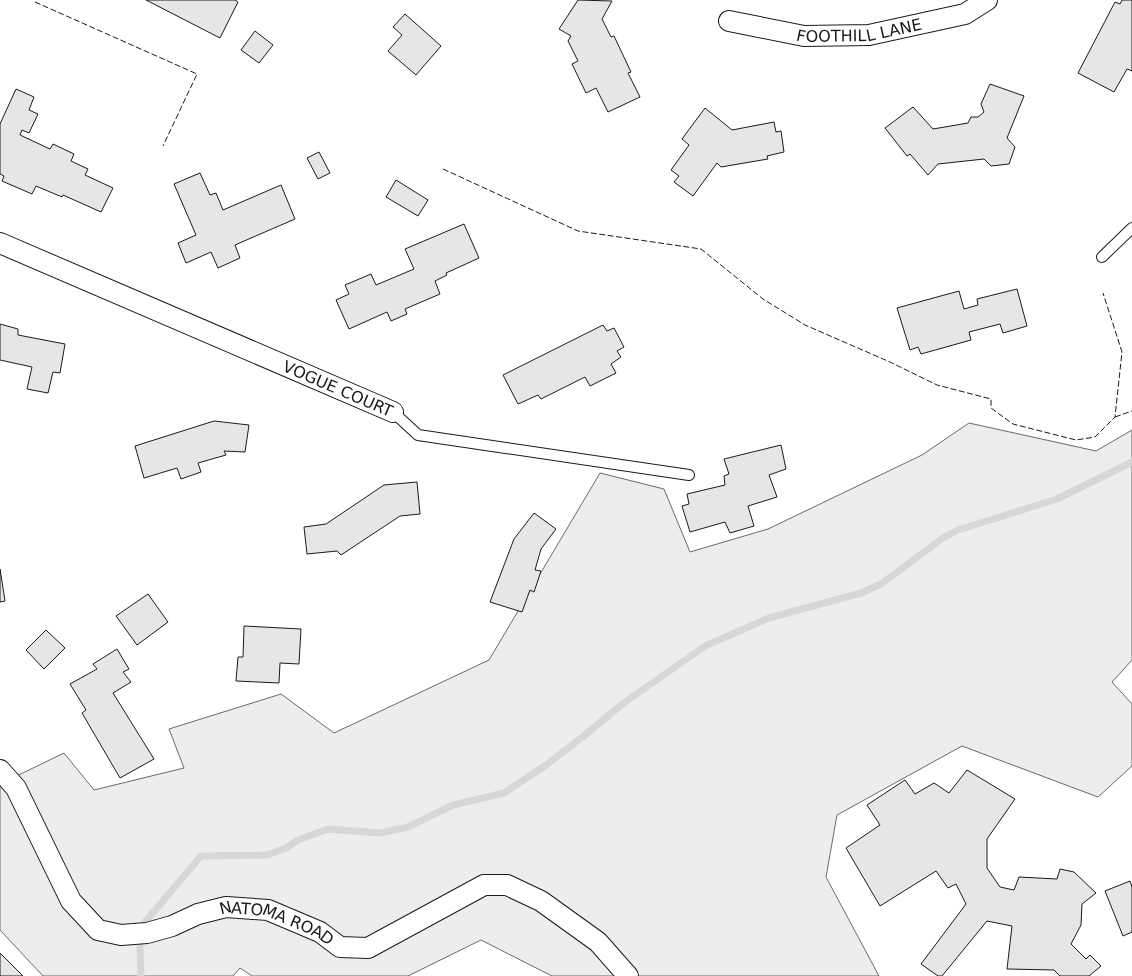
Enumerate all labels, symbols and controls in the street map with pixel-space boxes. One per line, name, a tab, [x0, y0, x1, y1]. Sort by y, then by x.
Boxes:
street label: FOOTHILL LANE	[795, 15, 923, 46]
street label: VOGUE COURT	[280, 357, 396, 421]
street label: NATOMA ROAD	[217, 897, 338, 949]

